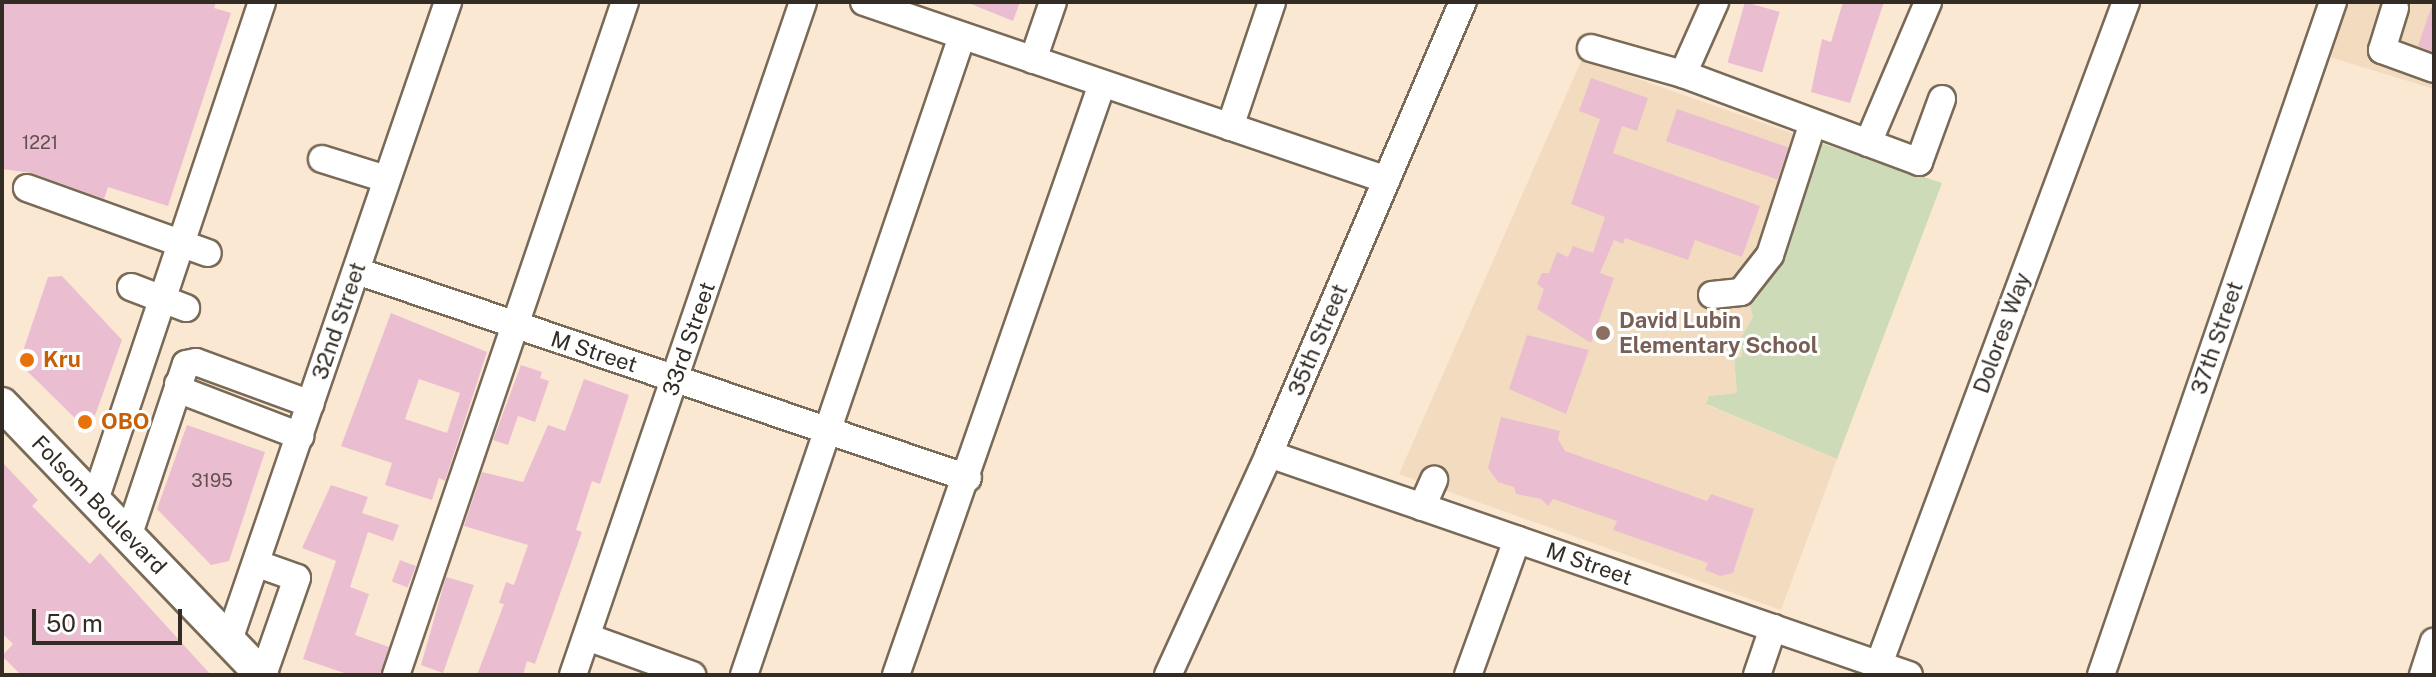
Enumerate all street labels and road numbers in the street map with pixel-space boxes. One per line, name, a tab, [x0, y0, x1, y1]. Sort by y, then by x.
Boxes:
street label: 32nd Street	[307, 259, 371, 383]
street label: Dolores Way	[1968, 269, 2036, 397]
street label: 37th Street	[2185, 278, 2249, 398]
street label: 33rd Street	[657, 279, 721, 399]
street label: 35th Street	[1283, 280, 1353, 400]
street label: M Street	[548, 326, 640, 378]
street label: Folsom Boulevard	[26, 430, 172, 580]
street label: M Street	[1543, 537, 1635, 591]

